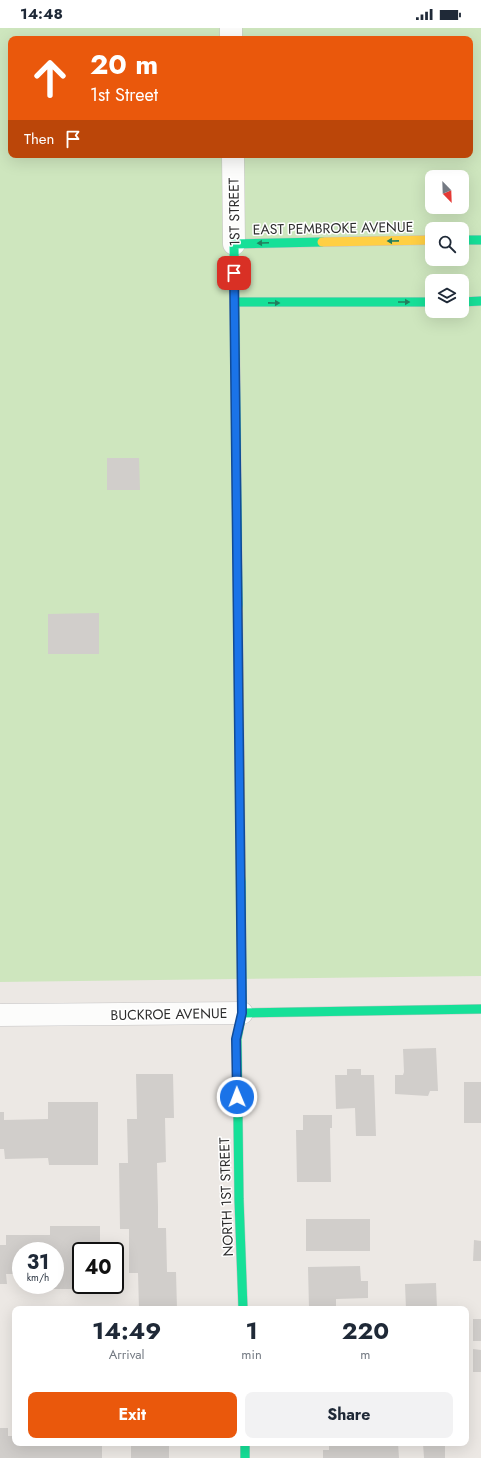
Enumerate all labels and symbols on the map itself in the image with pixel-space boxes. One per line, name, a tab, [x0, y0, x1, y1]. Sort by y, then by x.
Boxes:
north arrow	[425, 170, 469, 214]
street label: 1ST STREET	[223, 177, 245, 246]
street label: EAST PEMBROKE AVENUE	[253, 217, 413, 239]
one-way arrow	[386, 238, 399, 244]
one-way arrow	[257, 239, 269, 246]
pin	[217, 256, 251, 290]
one-way arrow	[398, 299, 411, 305]
one-way arrow	[268, 300, 281, 306]
street label: BUCKROE AVENUE	[110, 1003, 228, 1025]
position arrow	[216, 1076, 258, 1118]
street label: NORTH 1ST STREET	[214, 1137, 238, 1257]
speed limit sign: 40	[72, 1242, 124, 1294]

